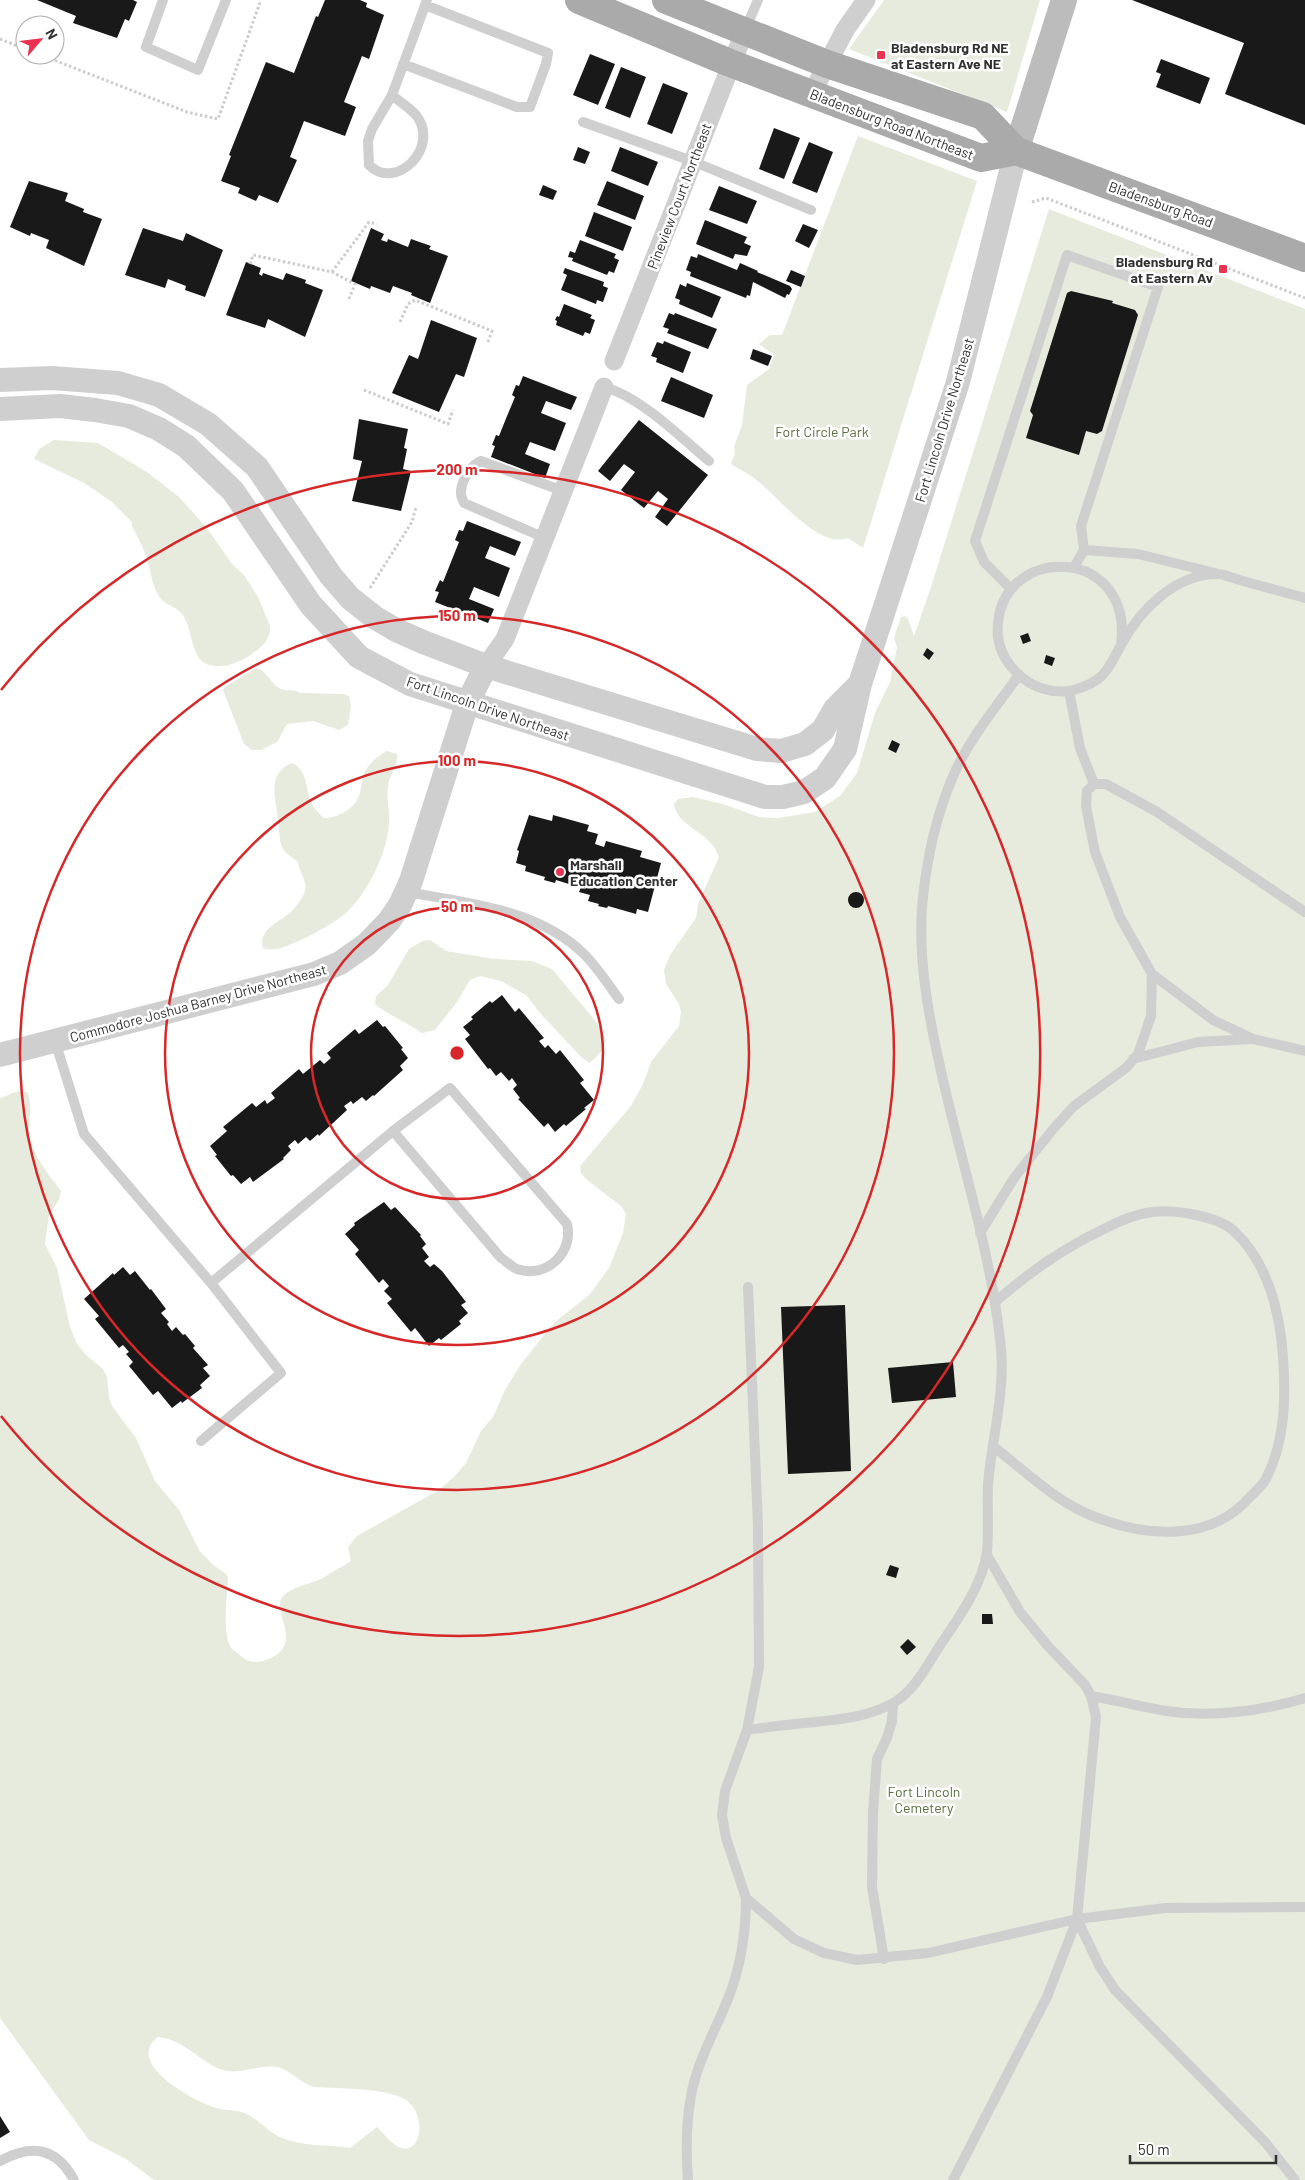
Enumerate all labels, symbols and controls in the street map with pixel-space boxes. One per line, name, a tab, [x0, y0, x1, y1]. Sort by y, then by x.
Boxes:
north arrow	[15, 15, 65, 65]
text: N	[42, 26, 62, 42]
place label: Bladensburg Rd NE at Eastern Ave NE	[891, 39, 1009, 72]
marker: Bladensburg Rd NE at Eastern Ave NE	[875, 49, 887, 61]
street label: Bladensburg Road Northeast	[808, 85, 976, 163]
street label: Pineview Court Northeast	[643, 121, 715, 271]
street label: Bladensburg Road	[1106, 177, 1216, 231]
place label: Bladensburg Rd at Eastern Av	[1116, 253, 1213, 286]
marker: Bladensburg Rd at Eastern Av	[1217, 263, 1229, 275]
street label: Fort Lincoln Drive Northeast	[911, 336, 977, 504]
park label: Fort Circle Park	[775, 423, 869, 440]
text: 200 m	[436, 460, 478, 478]
text: 150 m	[438, 606, 476, 624]
street label: Fort Lincoln Drive Northeast	[404, 672, 572, 744]
text: 100 m	[438, 751, 476, 769]
place label: Marshall Education Center	[570, 856, 678, 889]
marker: Marshall Education Center	[554, 866, 566, 878]
text: 50 m	[441, 897, 473, 915]
street label: Commodore Joshua Barney Drive Northeast	[68, 960, 328, 1046]
centre of rings	[448, 1044, 466, 1062]
park label: Fort Lincoln Cemetery	[888, 1783, 960, 1816]
scale bar	[1130, 2132, 1276, 2164]
text: 50 m	[1138, 2140, 1170, 2158]

